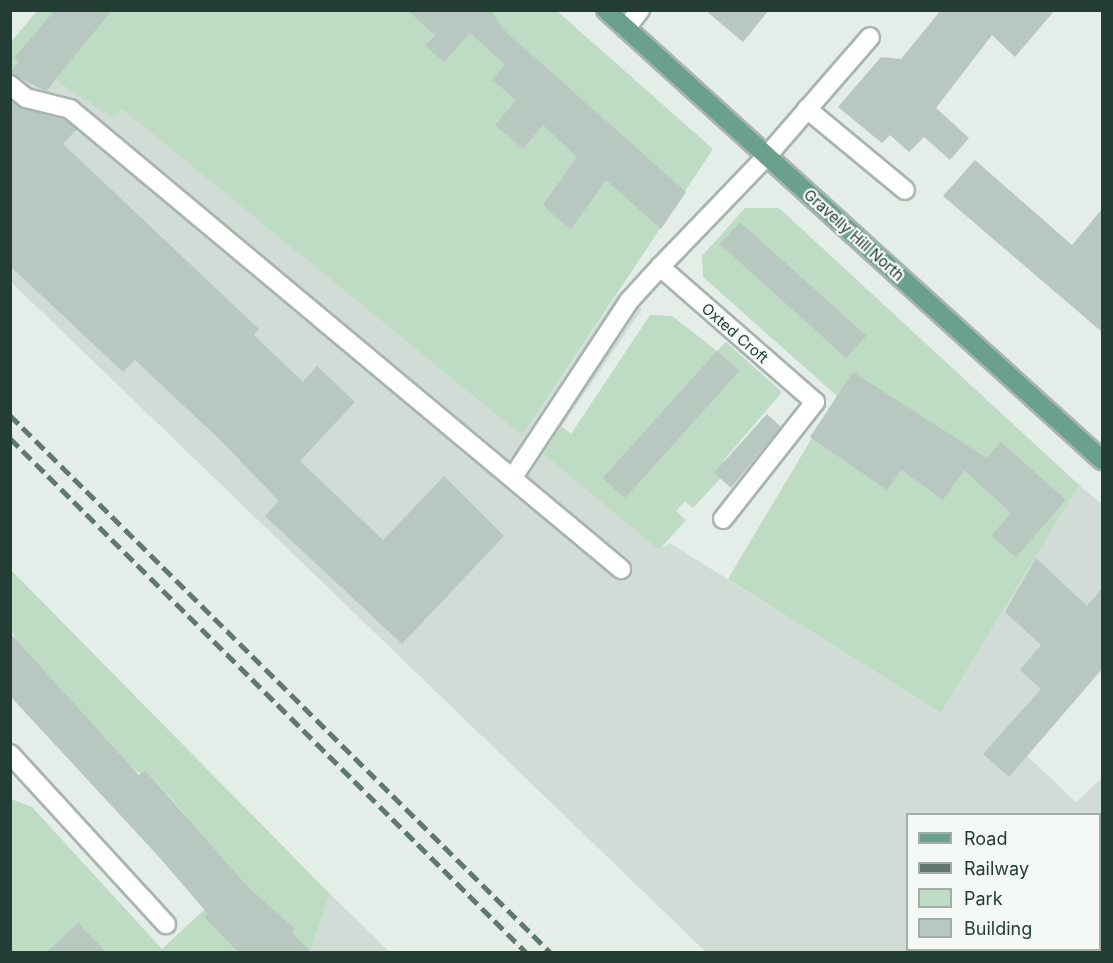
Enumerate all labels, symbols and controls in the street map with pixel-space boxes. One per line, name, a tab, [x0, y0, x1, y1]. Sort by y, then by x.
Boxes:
street label: Gravelly Hill North	[800, 185, 908, 285]
street label: Oxted Croft	[698, 299, 772, 367]
legend	[906, 813, 1101, 951]
text: Road	[964, 828, 1007, 849]
text: Railway	[964, 858, 1029, 879]
text: Park	[964, 888, 1003, 909]
text: Building	[964, 918, 1032, 939]

